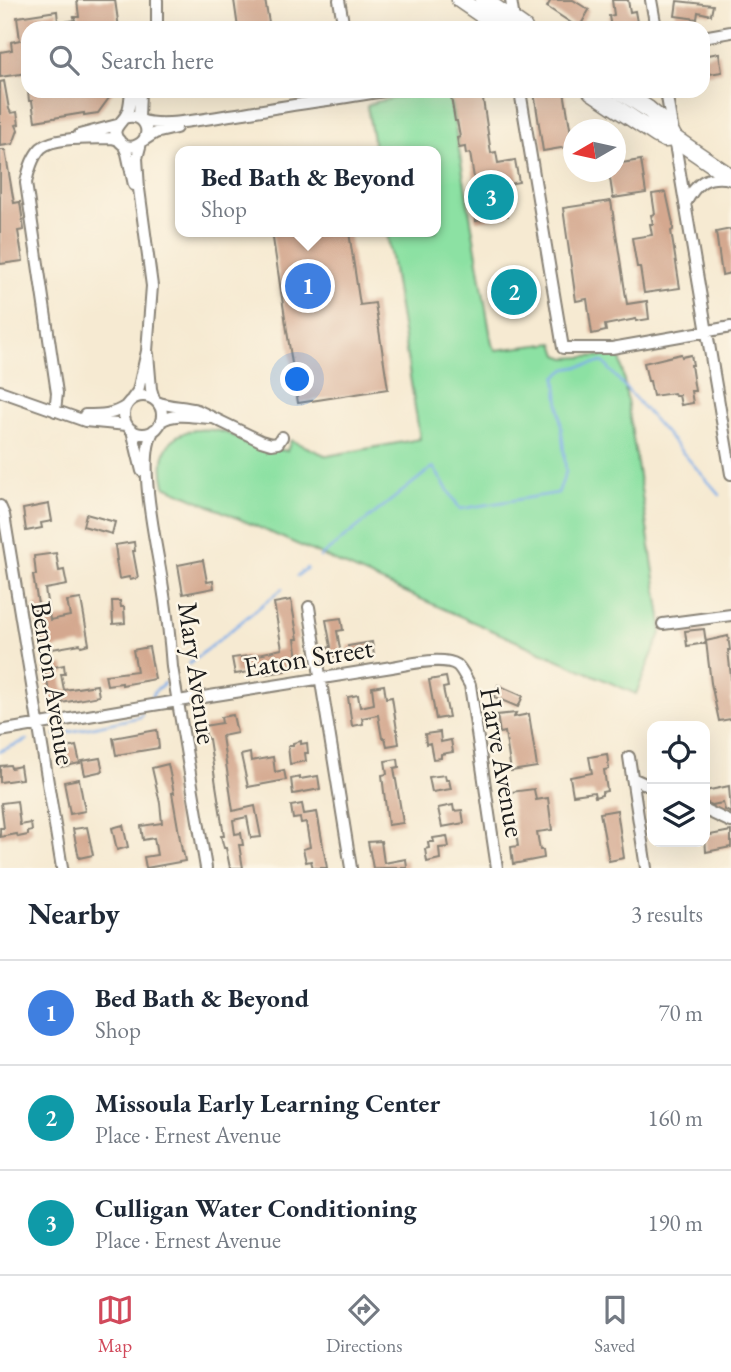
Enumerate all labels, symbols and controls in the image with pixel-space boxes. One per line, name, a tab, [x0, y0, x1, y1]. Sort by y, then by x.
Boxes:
search box	[21, 21, 710, 98]
icon: search	[45, 41, 83, 79]
text: Search here	[101, 43, 214, 77]
north arrow	[563, 119, 626, 182]
popup	[175, 146, 441, 237]
text: Bed Bath & Beyond	[201, 160, 415, 194]
pin: 3	[468, 171, 514, 223]
text: Shop	[201, 194, 247, 224]
pin: 1	[285, 260, 331, 312]
pin: 2	[491, 266, 537, 318]
your location	[280, 362, 314, 396]
street label: Benton Avenue	[23, 598, 85, 768]
street label: Mary Avenue	[170, 599, 226, 747]
street label: Eaton Street	[241, 629, 376, 685]
street label: Harve Avenue	[472, 684, 534, 840]
map controls	[647, 721, 710, 847]
button: locate	[647, 721, 710, 784]
button: layers	[647, 784, 710, 847]
text: Nearby	[28, 894, 120, 933]
text: 3 results	[631, 899, 703, 929]
text: Bed Bath & Beyond	[95, 981, 309, 1015]
text: 1	[45, 998, 57, 1028]
text: 70 m	[658, 998, 703, 1028]
text: Shop	[95, 1015, 141, 1045]
text: Missoula Early Learning Center	[95, 1086, 440, 1120]
text: 2	[45, 1103, 57, 1133]
text: 160 m	[647, 1103, 703, 1133]
text: Place · Ernest Avenue	[95, 1120, 281, 1150]
text: Culligan Water Conditioning	[95, 1191, 417, 1225]
text: 3	[45, 1208, 57, 1238]
text: 190 m	[647, 1208, 703, 1238]
text: Place · Ernest Avenue	[95, 1225, 281, 1255]
tab: Map	[96, 1291, 134, 1358]
tab: Directions	[326, 1291, 402, 1358]
tab: Saved	[594, 1291, 635, 1358]

